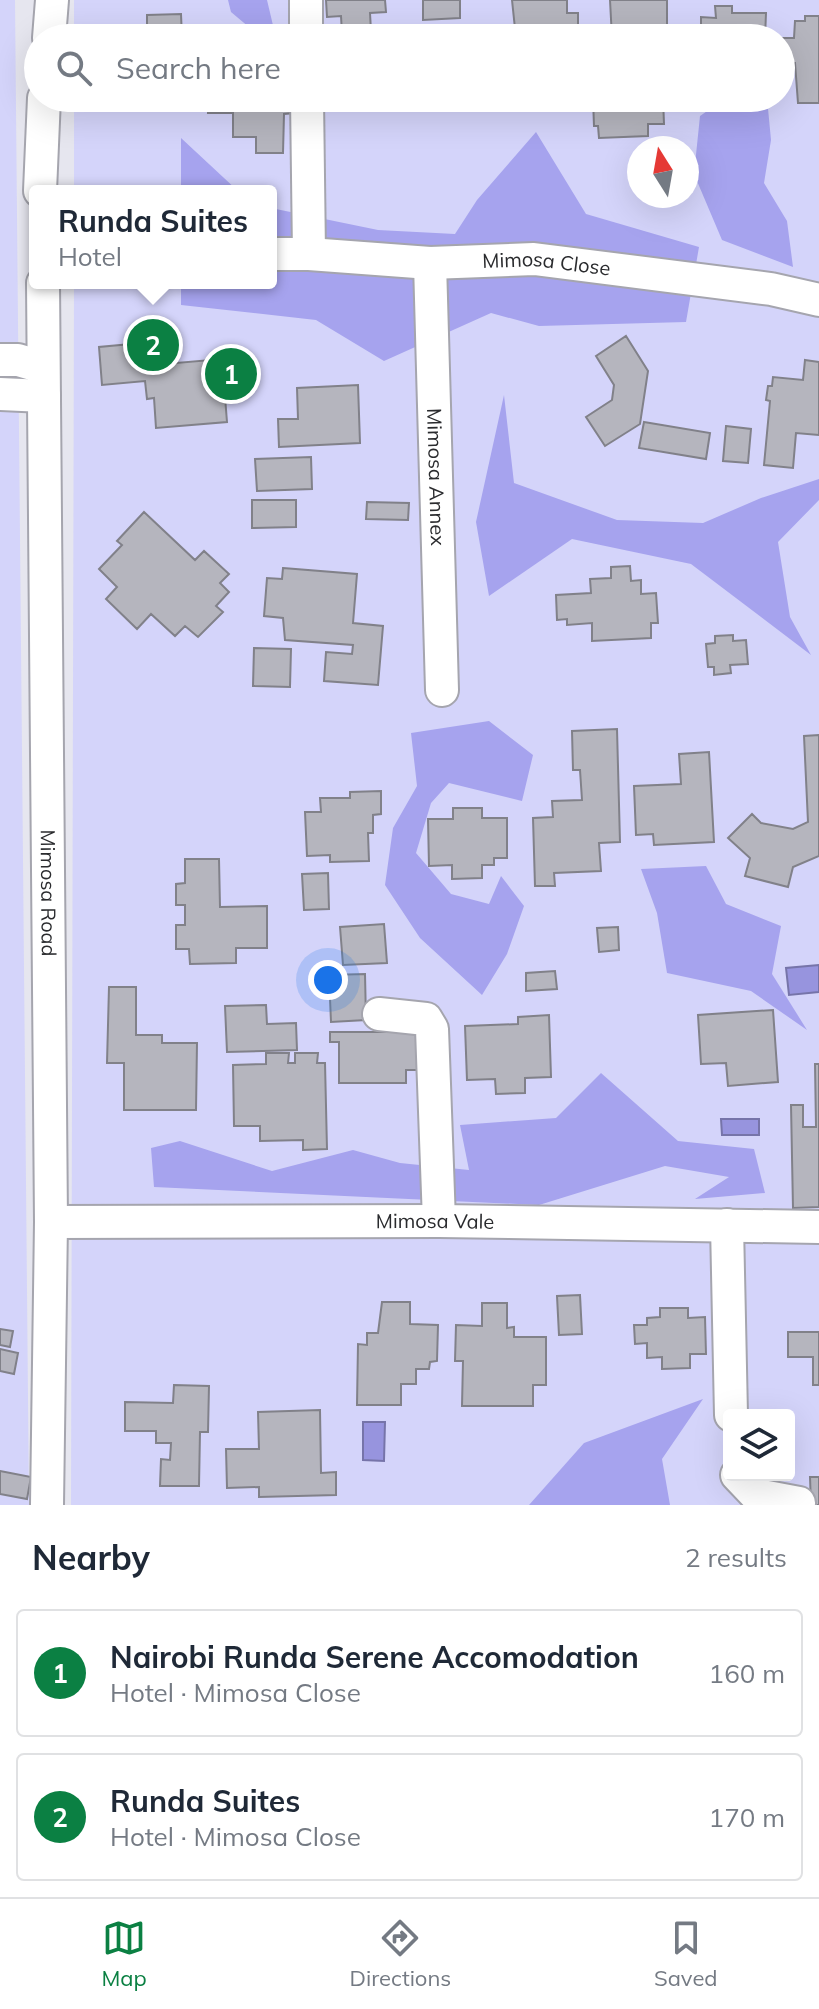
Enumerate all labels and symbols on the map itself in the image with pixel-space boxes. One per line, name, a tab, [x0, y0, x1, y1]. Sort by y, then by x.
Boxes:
north arrow	[627, 136, 699, 208]
street label: Mimosa Close	[482, 246, 612, 281]
pin: 2	[127, 315, 179, 375]
pin: 1	[205, 344, 257, 404]
street label: Mimosa Annex	[422, 408, 451, 546]
street label: Mimosa Road	[36, 829, 62, 957]
your location	[308, 960, 348, 1000]
street label: Mimosa Vale	[376, 1208, 494, 1234]

